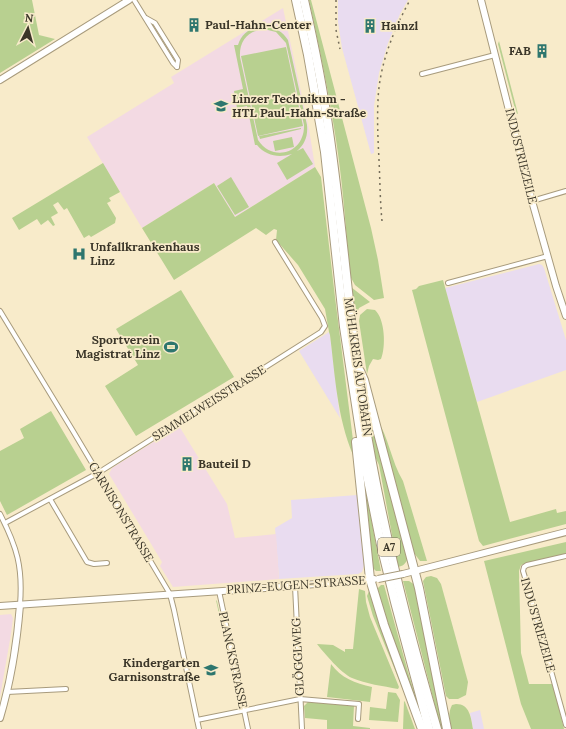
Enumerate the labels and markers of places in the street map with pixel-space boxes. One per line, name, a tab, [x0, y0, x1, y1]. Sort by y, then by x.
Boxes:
building icon: Paul-Hahn-Center	[186, 17, 202, 33]
place label: Paul-Hahn-Center	[205, 17, 311, 32]
building icon: Hainzl	[362, 18, 378, 34]
place label: Hainzl	[381, 18, 419, 33]
place label: FAB	[509, 43, 531, 58]
building icon: FAB	[534, 43, 550, 59]
place label: Linzer Technikum - HTL Paul-Hahn-Straße	[232, 91, 367, 120]
school or university icon: Linzer Technikum - HTL Paul-Hahn-Straße	[213, 98, 229, 114]
place label: Unfallkrankenhaus Linz	[90, 239, 200, 268]
hospital icon: Unfallkrankenhaus Linz	[71, 246, 87, 262]
place label: Sportverein Magistrat Linz	[75, 332, 160, 361]
sports icon: Sportverein Magistrat Linz	[163, 339, 179, 355]
building icon: Bauteil D	[179, 456, 195, 472]
place label: Bauteil D	[198, 456, 251, 471]
place label: Kindergarten Garnisonstraße	[109, 655, 201, 684]
school or university icon: Kindergarten Garnisonstraße	[203, 662, 219, 678]

